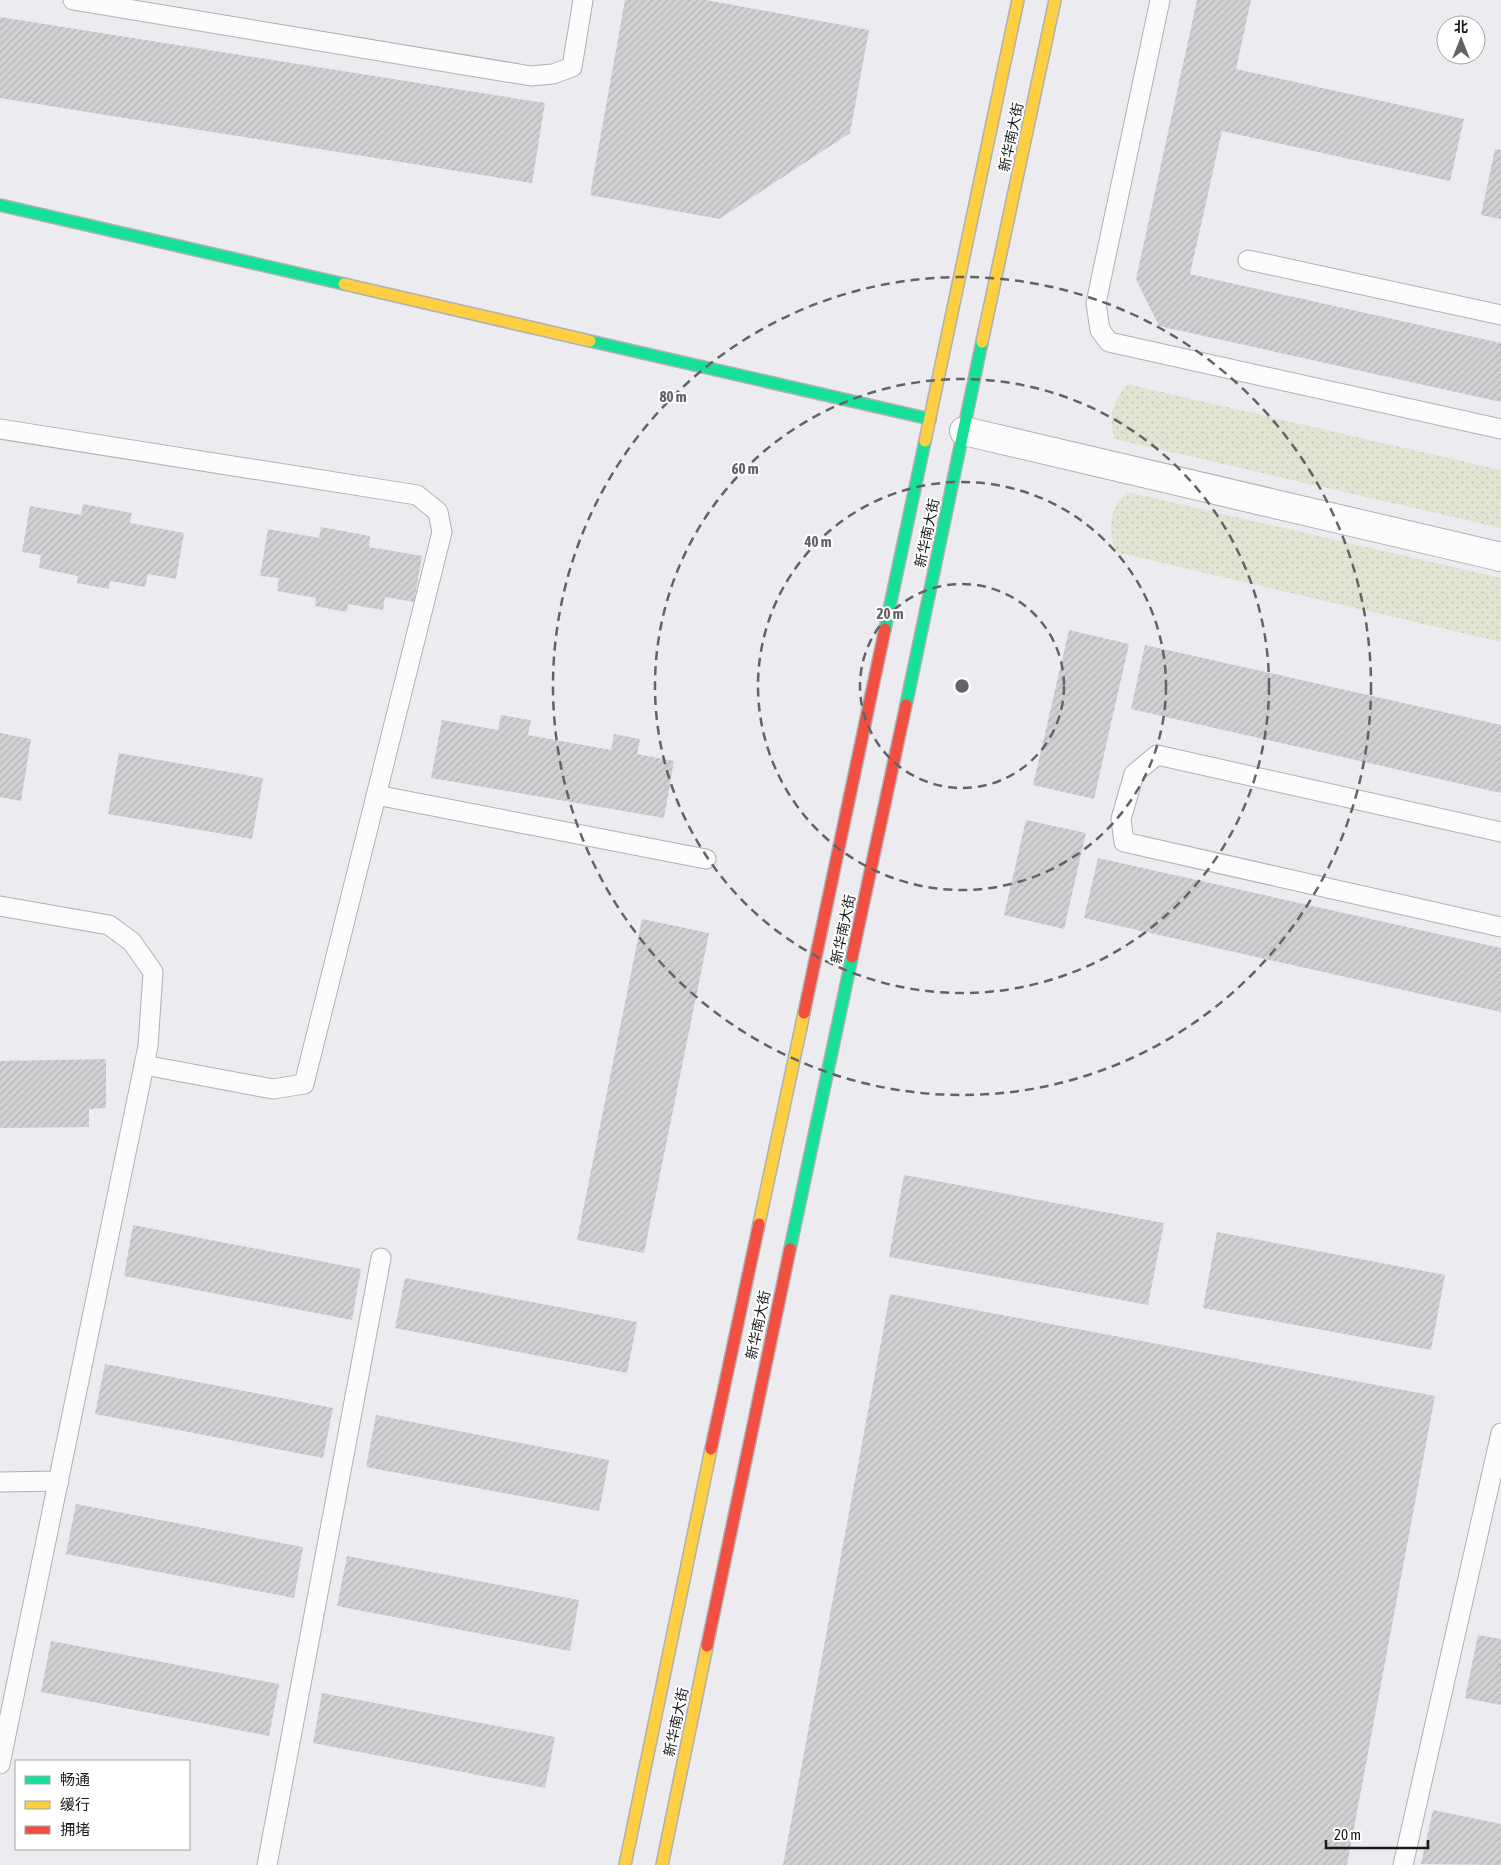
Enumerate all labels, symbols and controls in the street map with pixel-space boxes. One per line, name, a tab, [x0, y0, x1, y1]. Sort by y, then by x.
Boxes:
north arrow	[1436, 15, 1486, 65]
text: 北	[1454, 19, 1468, 35]
street label: 新华南大街	[996, 101, 1026, 173]
text: 80 m	[660, 388, 687, 405]
text: 60 m	[732, 460, 759, 477]
street label: 新华南大街	[912, 497, 942, 569]
text: 40 m	[804, 533, 832, 550]
text: 20 m	[877, 605, 904, 622]
centre of rings	[953, 677, 971, 695]
street label: 新华南大街	[828, 893, 858, 965]
street label: 新华南大街	[743, 1289, 773, 1361]
street label: 新华南大街	[661, 1686, 691, 1758]
legend	[15, 1760, 190, 1850]
text: 畅通	[60, 1771, 90, 1788]
text: 缓行	[60, 1796, 90, 1813]
scale bar	[1326, 1818, 1428, 1850]
text: 拥堵	[60, 1821, 90, 1838]
text: 20 m	[1334, 1826, 1361, 1843]

